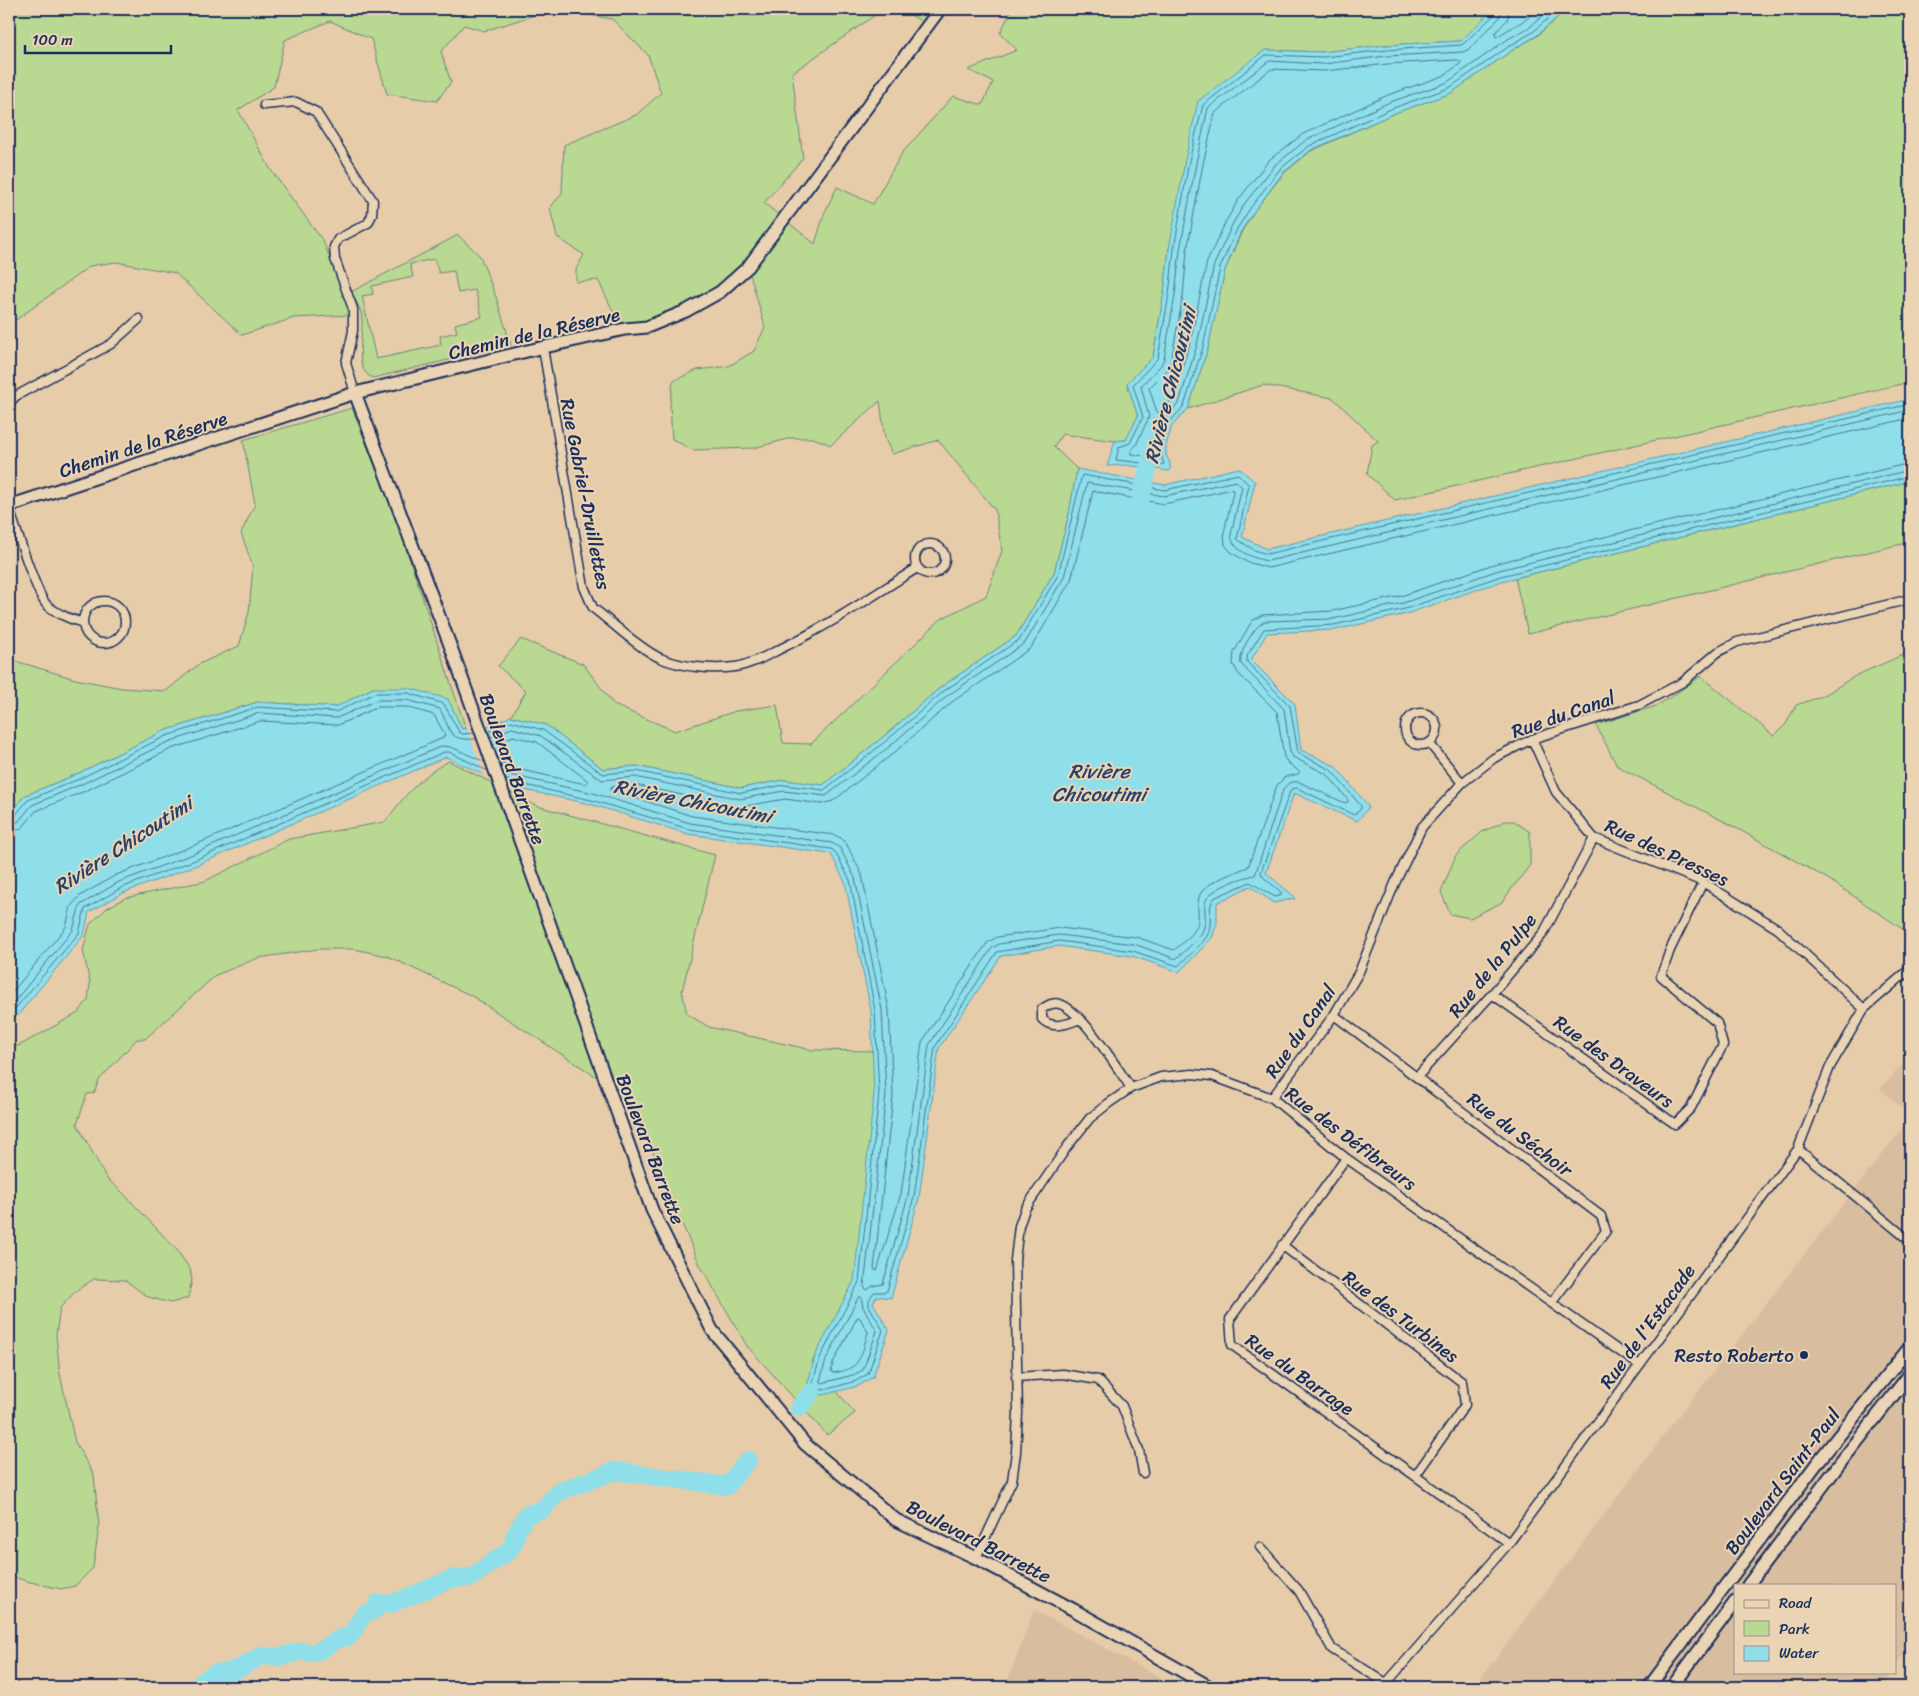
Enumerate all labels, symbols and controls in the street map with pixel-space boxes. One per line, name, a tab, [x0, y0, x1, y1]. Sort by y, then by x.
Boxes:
scale bar	[25, 22, 171, 54]
text: 100 m	[32, 27, 73, 53]
street label: Chemin de la Réserve	[445, 298, 623, 369]
water label: Rivière Chicoutimi	[1134, 299, 1208, 467]
street label: Rue Gabriel-Druillettes	[551, 396, 620, 593]
street label: Chemin de la Réserve	[55, 402, 232, 487]
street label: Rue du Canal	[1507, 681, 1620, 748]
street label: Boulevard Barrette	[470, 689, 555, 850]
water label: Rivière Chicoutimi	[1052, 754, 1150, 812]
water label: Rivière Chicoutimi	[611, 769, 779, 835]
water label: Rivière Chicoutimi	[47, 785, 204, 904]
street label: Rue des Presses	[1599, 809, 1734, 896]
street label: Rue de la Pulpe	[1440, 906, 1545, 1025]
street label: Rue du Canal	[1256, 977, 1345, 1085]
street label: Rue des Draveurs	[1546, 1006, 1681, 1117]
street label: Boulevard Barrette	[607, 1069, 695, 1230]
street label: Rue des Défibreurs	[1278, 1078, 1424, 1199]
street label: Rue du Séchoir	[1460, 1083, 1581, 1186]
street label: Rue de l'Estacade	[1591, 1257, 1704, 1396]
street label: Rue des Turbines	[1335, 1261, 1466, 1372]
street label: Rue du Barrage	[1238, 1324, 1361, 1424]
place label: Resto Roberto	[1674, 1339, 1794, 1372]
marker: Resto Roberto	[1798, 1349, 1810, 1361]
street label: Boulevard Saint-Paul	[1716, 1400, 1849, 1562]
street label: Boulevard Barrette	[900, 1491, 1057, 1592]
legend	[1734, 1584, 1896, 1674]
text: Road	[1779, 1590, 1812, 1616]
text: Park	[1779, 1616, 1810, 1642]
text: Water	[1779, 1640, 1819, 1666]

